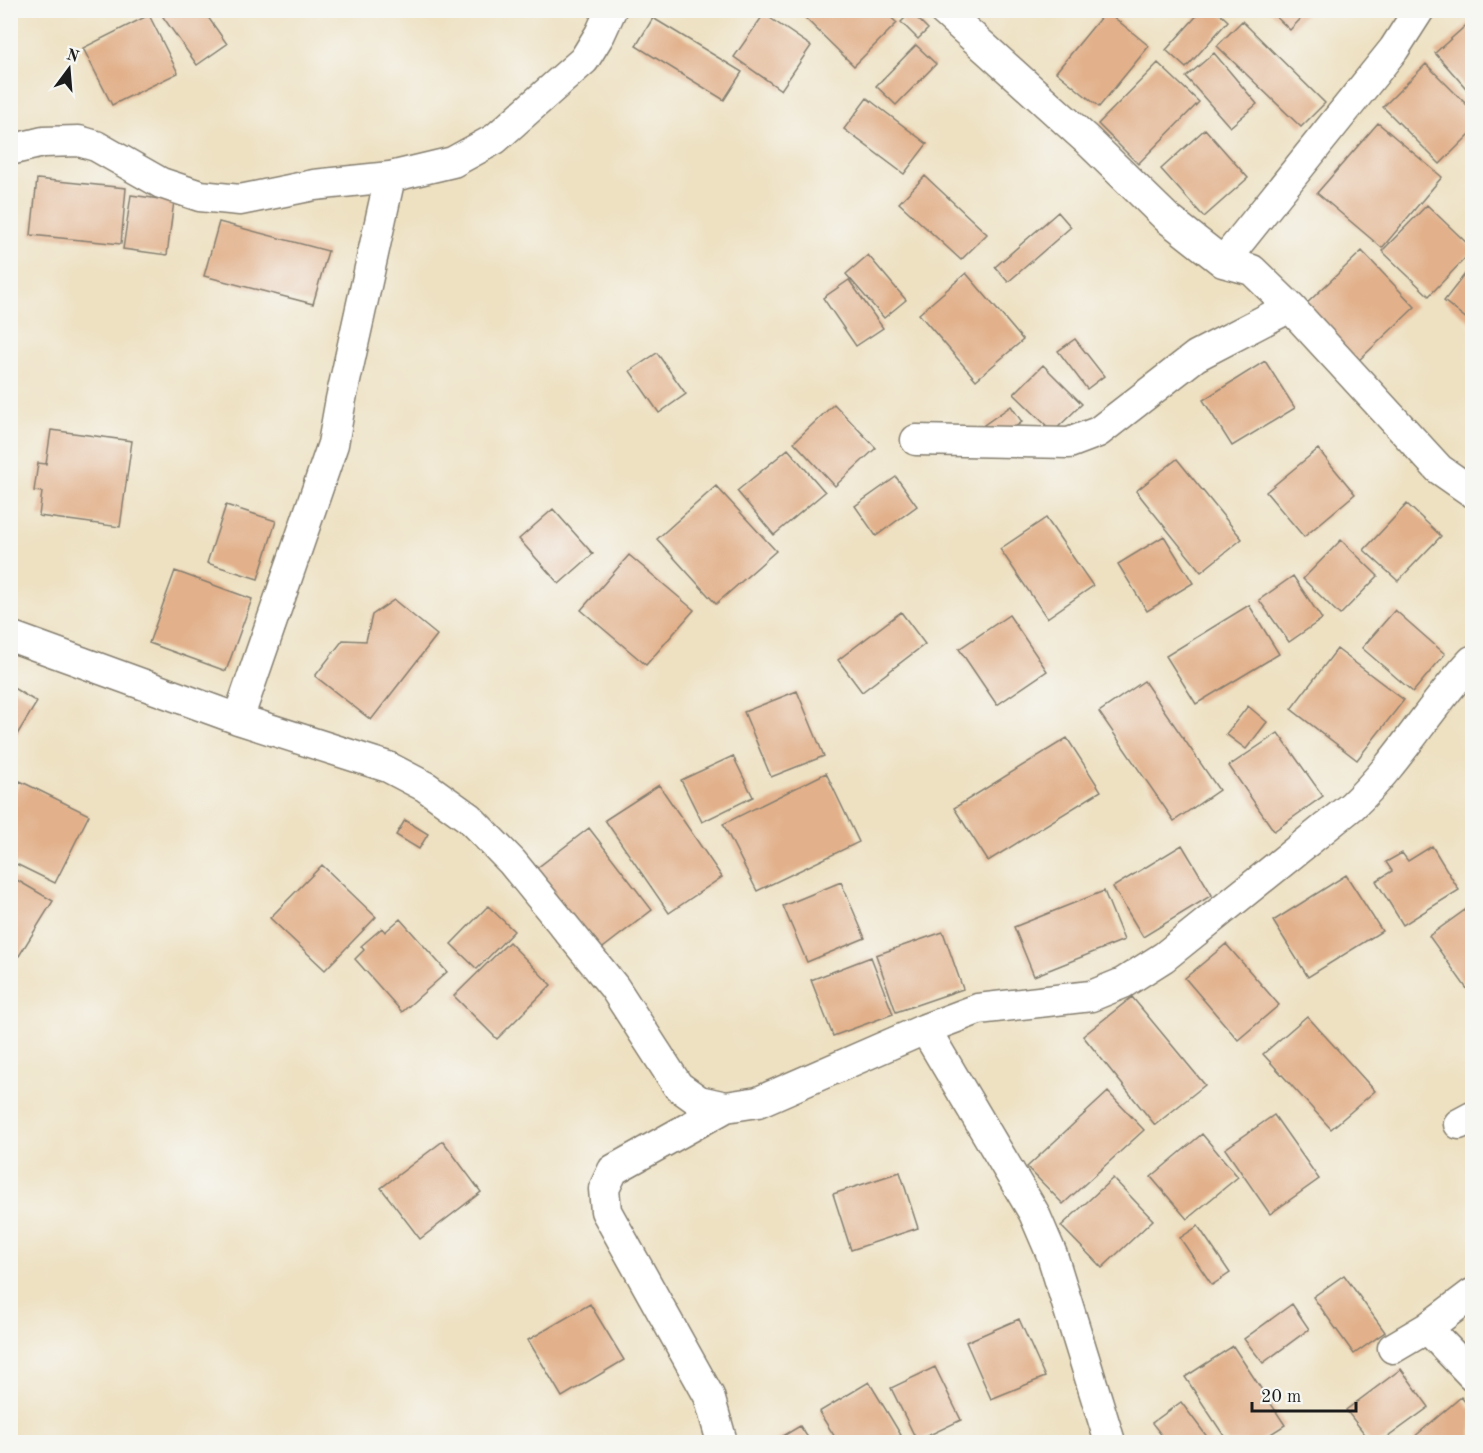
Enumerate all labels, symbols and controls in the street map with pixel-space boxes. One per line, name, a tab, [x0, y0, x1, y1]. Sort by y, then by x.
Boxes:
north arrow	[39, 39, 99, 99]
text: N	[64, 47, 81, 66]
scale bar	[1252, 1375, 1356, 1413]
text: 20 m	[1261, 1388, 1301, 1406]

